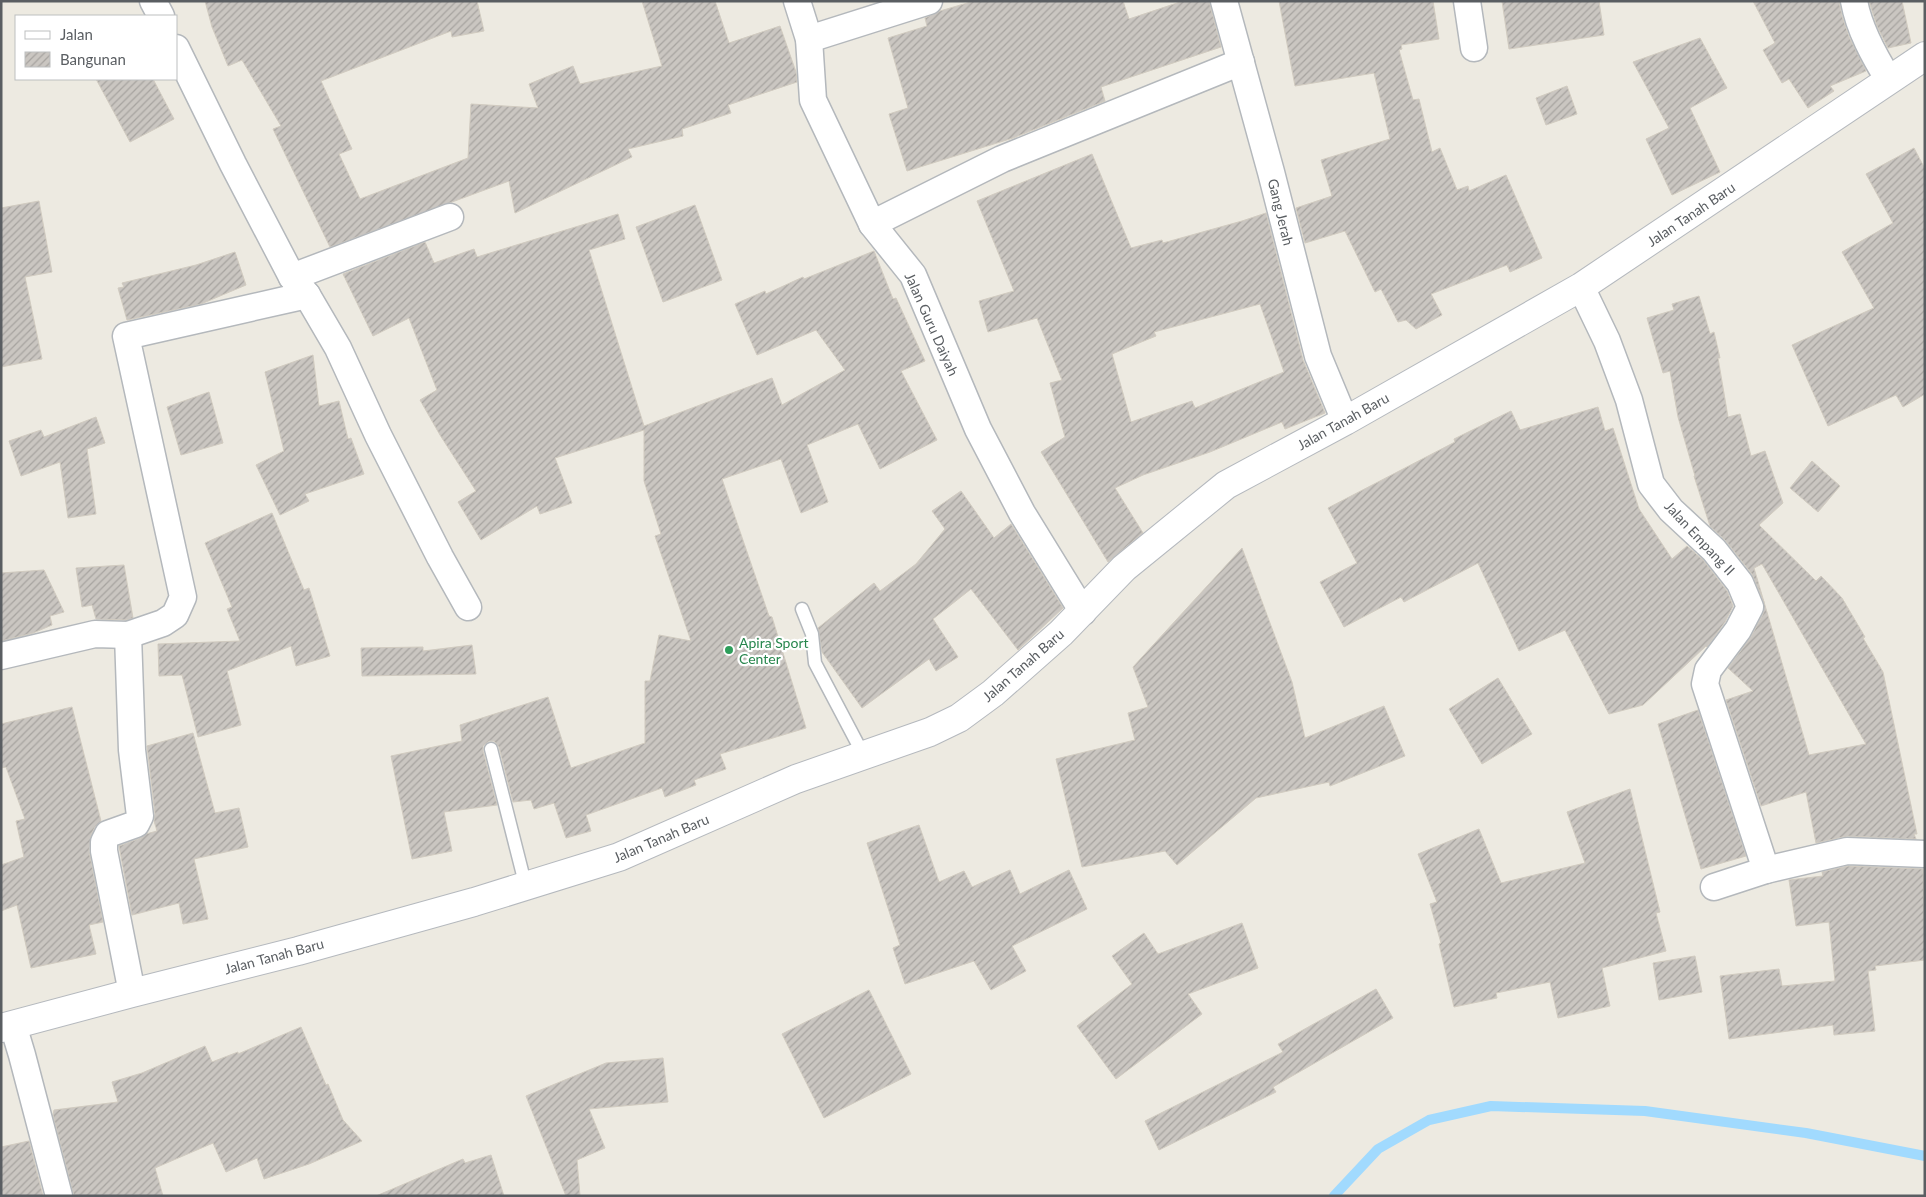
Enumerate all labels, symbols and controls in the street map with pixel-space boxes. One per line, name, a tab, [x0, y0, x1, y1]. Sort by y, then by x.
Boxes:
legend	[15, 15, 178, 80]
text: Jalan	[60, 25, 93, 43]
text: Bangunan	[60, 50, 126, 68]
street label: Gang Jerah	[1264, 177, 1298, 247]
street label: Jalan Tanah Baru	[1644, 178, 1738, 250]
street label: Jalan Guru Daiyah	[902, 270, 962, 378]
street label: Jalan Tanah Baru	[1294, 389, 1392, 453]
street label: Jalan Empang II	[1661, 497, 1739, 579]
street label: Jalan Tanah Baru	[979, 625, 1067, 705]
place label: Apira Sport Center	[739, 634, 809, 667]
marker: Apira Sport Center	[723, 644, 735, 656]
street label: Jalan Tanah Baru	[611, 810, 711, 866]
street label: Jalan Tanah Baru	[222, 935, 326, 977]

